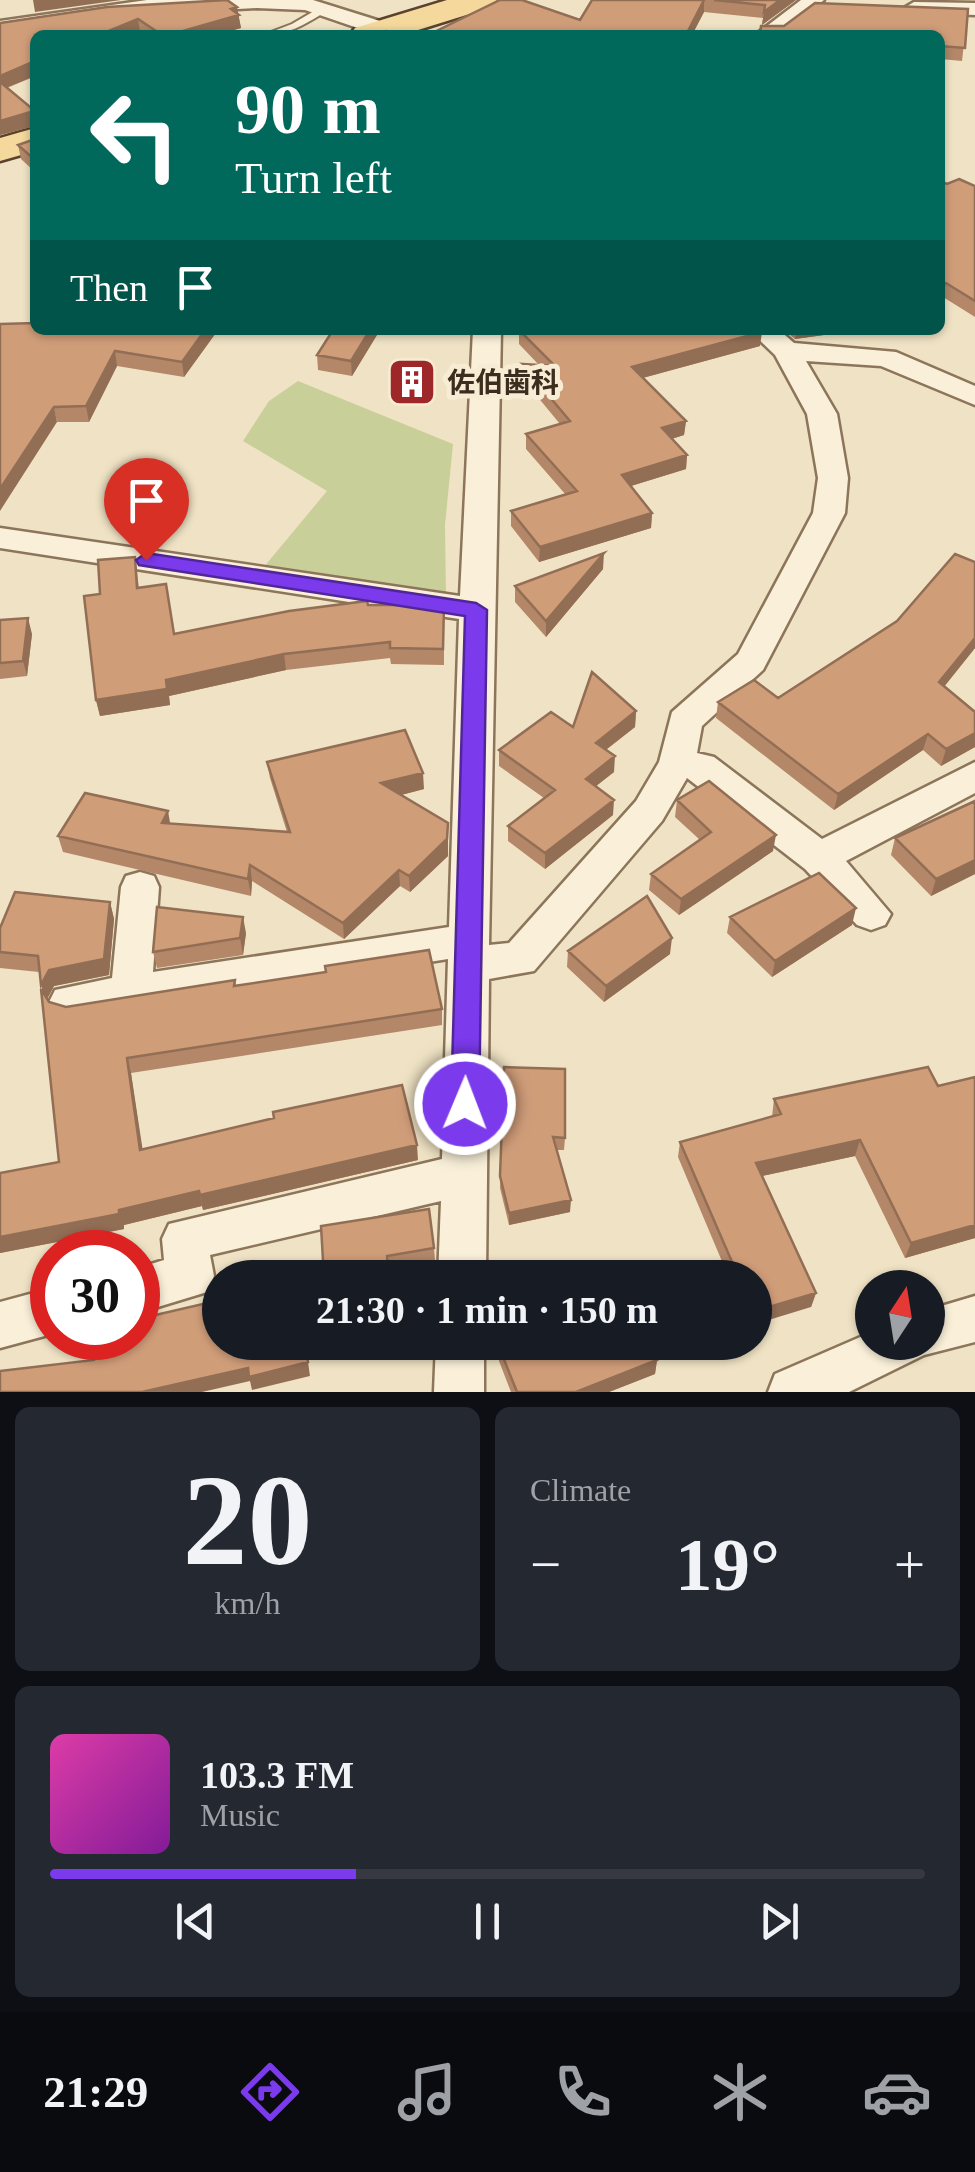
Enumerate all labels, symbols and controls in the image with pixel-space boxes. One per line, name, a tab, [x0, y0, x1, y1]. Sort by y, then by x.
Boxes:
icon: left	[70, 70, 200, 200]
text: 90 m	[235, 71, 381, 148]
text: Turn left	[235, 153, 392, 203]
icon: arrive	[168, 260, 223, 315]
text: Then	[70, 267, 148, 309]
building icon: 佐伯歯科	[386, 356, 438, 408]
place label: 佐伯歯科	[447, 367, 559, 398]
pin	[104, 458, 189, 561]
icon: arrive	[119, 473, 174, 528]
position arrow	[413, 1052, 517, 1156]
speed limit sign: 30	[30, 1230, 160, 1360]
north arrow	[855, 1270, 945, 1360]
map controls	[855, 1270, 945, 1360]
text: 21:30 · 1 min · 150 m	[316, 1289, 658, 1331]
text: 20	[183, 1448, 313, 1592]
text: Climate	[530, 1472, 631, 1508]
text: 19°	[675, 1523, 780, 1606]
text: −	[530, 1534, 561, 1595]
text: +	[894, 1534, 925, 1595]
text: km/h	[215, 1585, 280, 1621]
text: 103.3 FM	[200, 1754, 354, 1796]
text: Music	[200, 1797, 280, 1833]
icon: previous	[168, 1894, 223, 1949]
icon: pause	[460, 1894, 515, 1949]
icon: next	[752, 1894, 807, 1949]
icon: directions	[235, 2057, 305, 2127]
icon: music	[392, 2057, 462, 2127]
icon: phone	[548, 2057, 618, 2127]
icon: climate	[705, 2057, 775, 2127]
icon: car	[862, 2057, 932, 2127]
text: 21:29	[43, 2067, 148, 2117]

